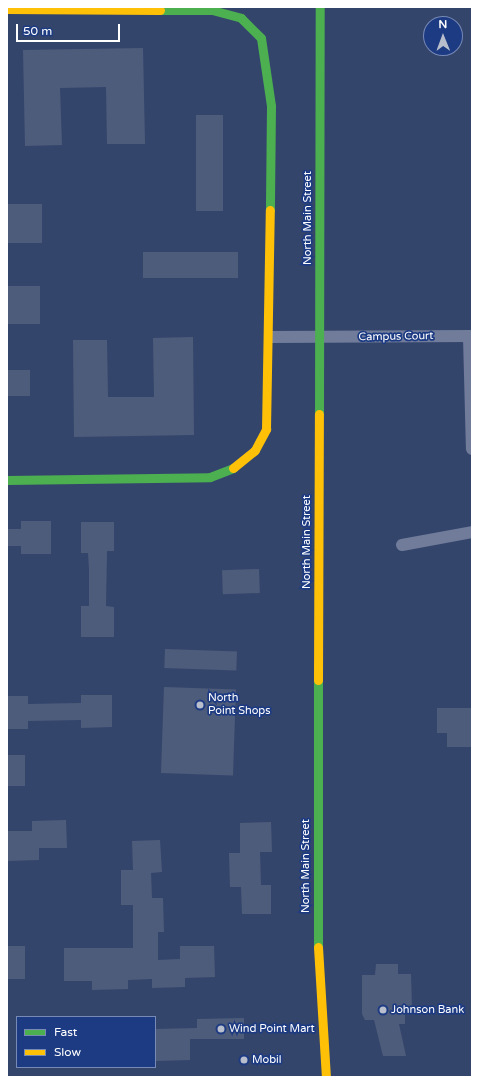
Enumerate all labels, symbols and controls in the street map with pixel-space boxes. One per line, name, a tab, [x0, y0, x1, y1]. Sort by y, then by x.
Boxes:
scale bar	[18, 16, 122, 42]
north arrow	[423, 16, 463, 56]
text: N	[438, 18, 447, 31]
text: 50 m	[23, 24, 52, 38]
street label: North Main Street	[301, 171, 315, 265]
street label: Campus Court	[358, 330, 434, 344]
street label: North Main Street	[300, 495, 314, 589]
place label: North Point Shops	[208, 692, 271, 718]
marker: North Point Shops	[195, 700, 205, 710]
street label: North Main Street	[299, 819, 313, 913]
place label: Johnson Bank	[391, 1003, 464, 1017]
marker: Johnson Bank	[378, 1005, 388, 1015]
legend	[16, 1016, 156, 1068]
place label: Wind Point Mart	[229, 1022, 315, 1036]
marker: Wind Point Mart	[216, 1024, 226, 1034]
text: Fast	[54, 1025, 77, 1039]
text: Slow	[54, 1045, 81, 1059]
place label: Mobil	[252, 1053, 282, 1067]
marker: Mobil	[239, 1055, 249, 1065]

